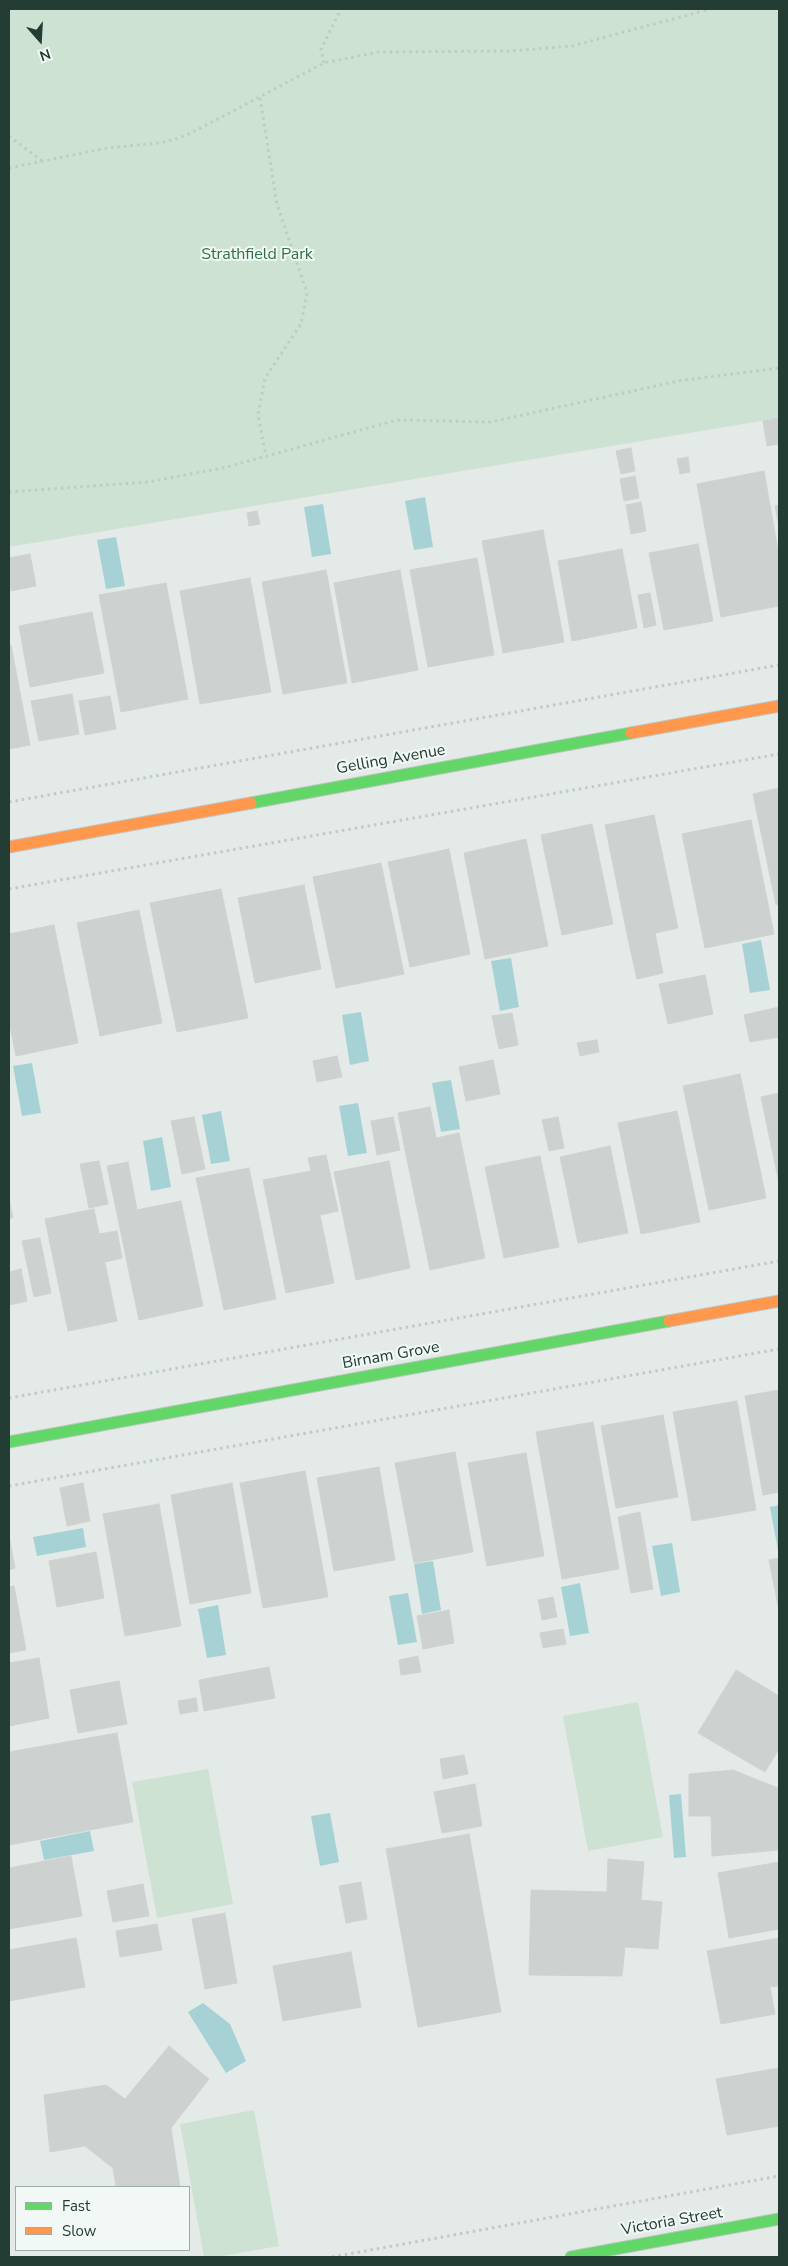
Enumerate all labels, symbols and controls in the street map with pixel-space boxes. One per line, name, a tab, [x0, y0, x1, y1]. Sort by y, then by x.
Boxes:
north arrow	[15, 15, 65, 65]
text: N	[37, 44, 53, 65]
park label: Strathfield Park	[201, 245, 313, 265]
street label: Gelling Avenue	[335, 741, 447, 779]
street label: Birnam Grove	[341, 1338, 441, 1374]
legend	[15, 2186, 190, 2251]
text: Fast	[62, 2196, 90, 2216]
street label: Victoria Street	[620, 2204, 724, 2240]
text: Slow	[62, 2221, 96, 2241]

